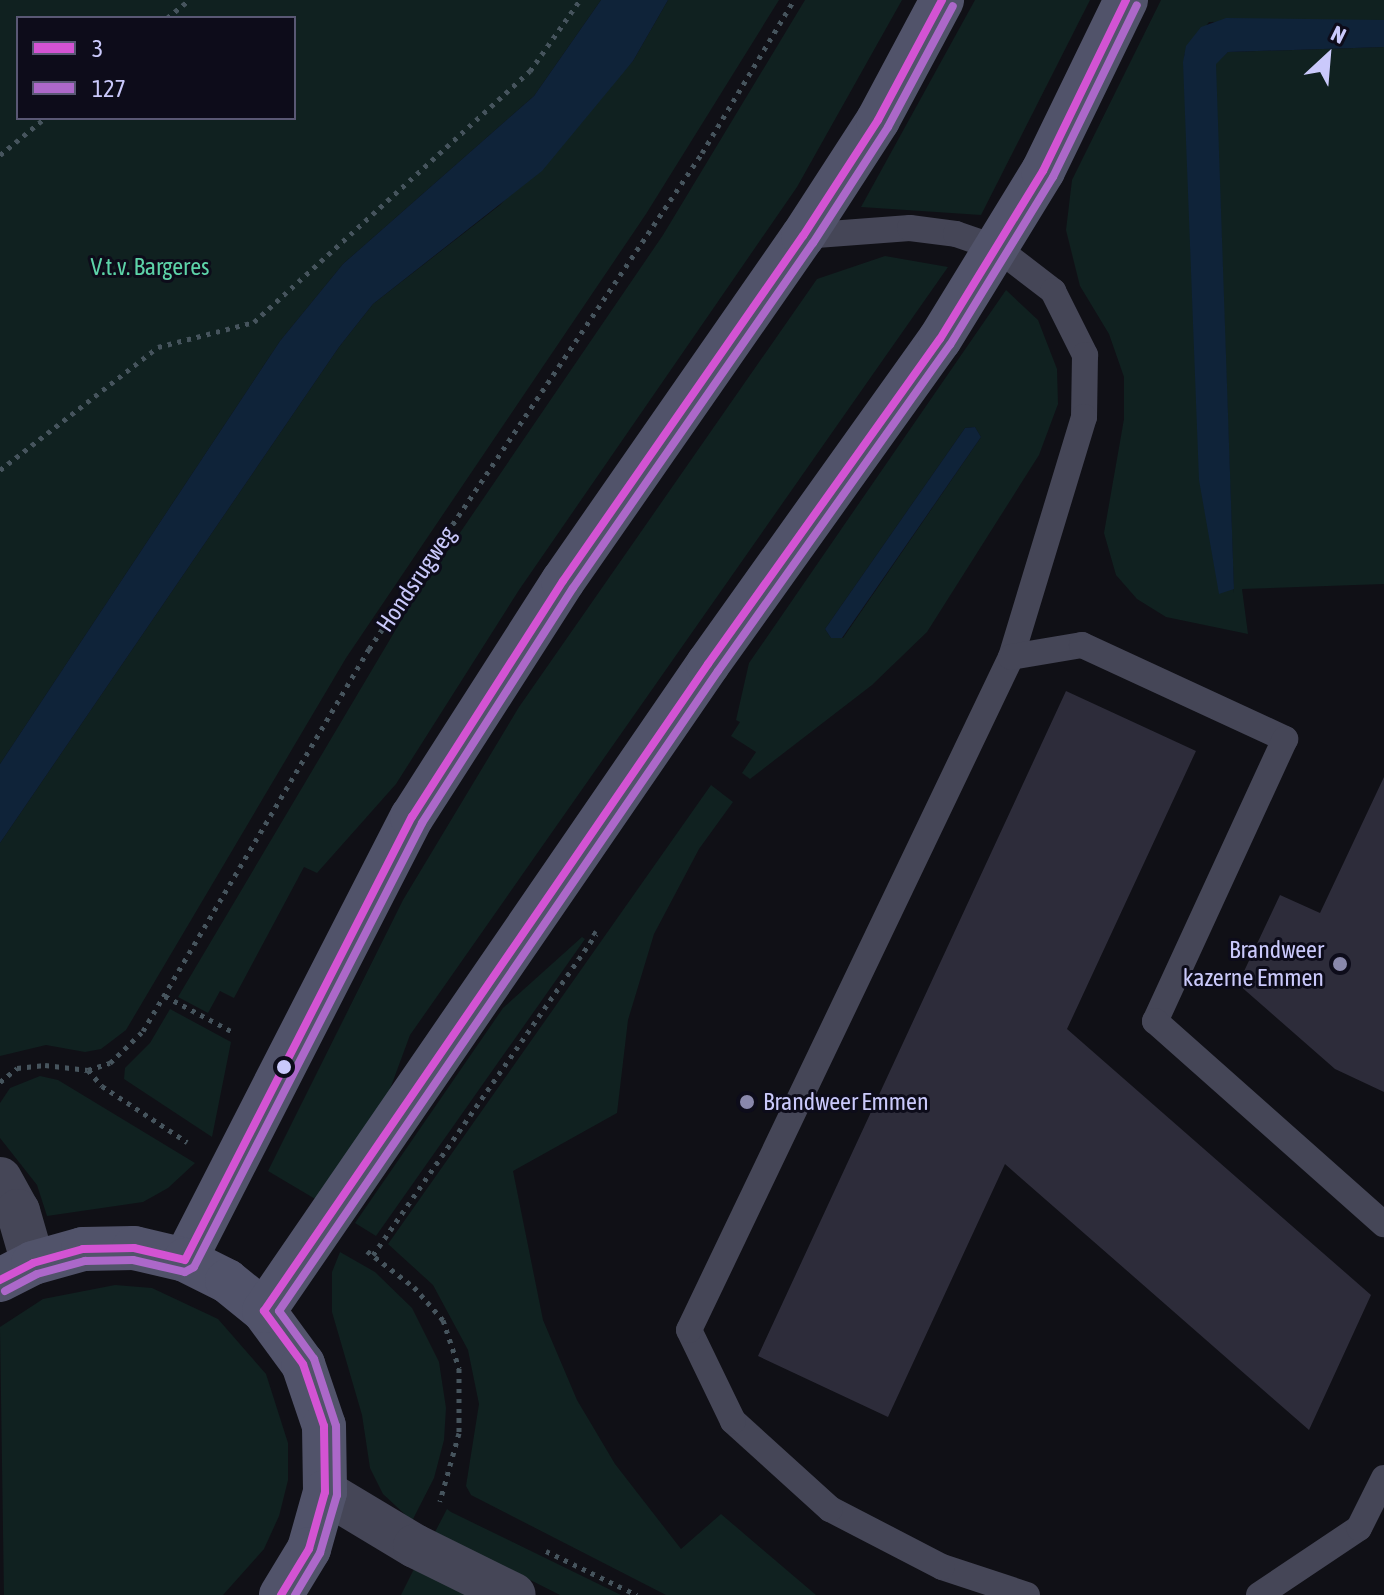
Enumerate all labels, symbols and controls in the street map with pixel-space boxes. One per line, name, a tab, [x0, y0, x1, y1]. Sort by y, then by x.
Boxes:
legend	[16, 16, 296, 120]
north arrow	[1288, 16, 1368, 96]
text: N	[1327, 20, 1350, 49]
text: 3	[92, 35, 103, 62]
text: 127	[92, 75, 126, 102]
park label: V.t.v. Bargeres	[90, 253, 210, 281]
street label: Hondsrugweg	[370, 521, 462, 637]
place label: Brandweer kazerne Emmen	[1183, 936, 1324, 992]
marker: Brandweer kazerne Emmen	[1331, 955, 1349, 973]
unlabelled marker	[276, 1059, 292, 1075]
place label: Brandweer Emmen	[763, 1088, 929, 1116]
marker: Brandweer Emmen	[738, 1093, 756, 1111]

